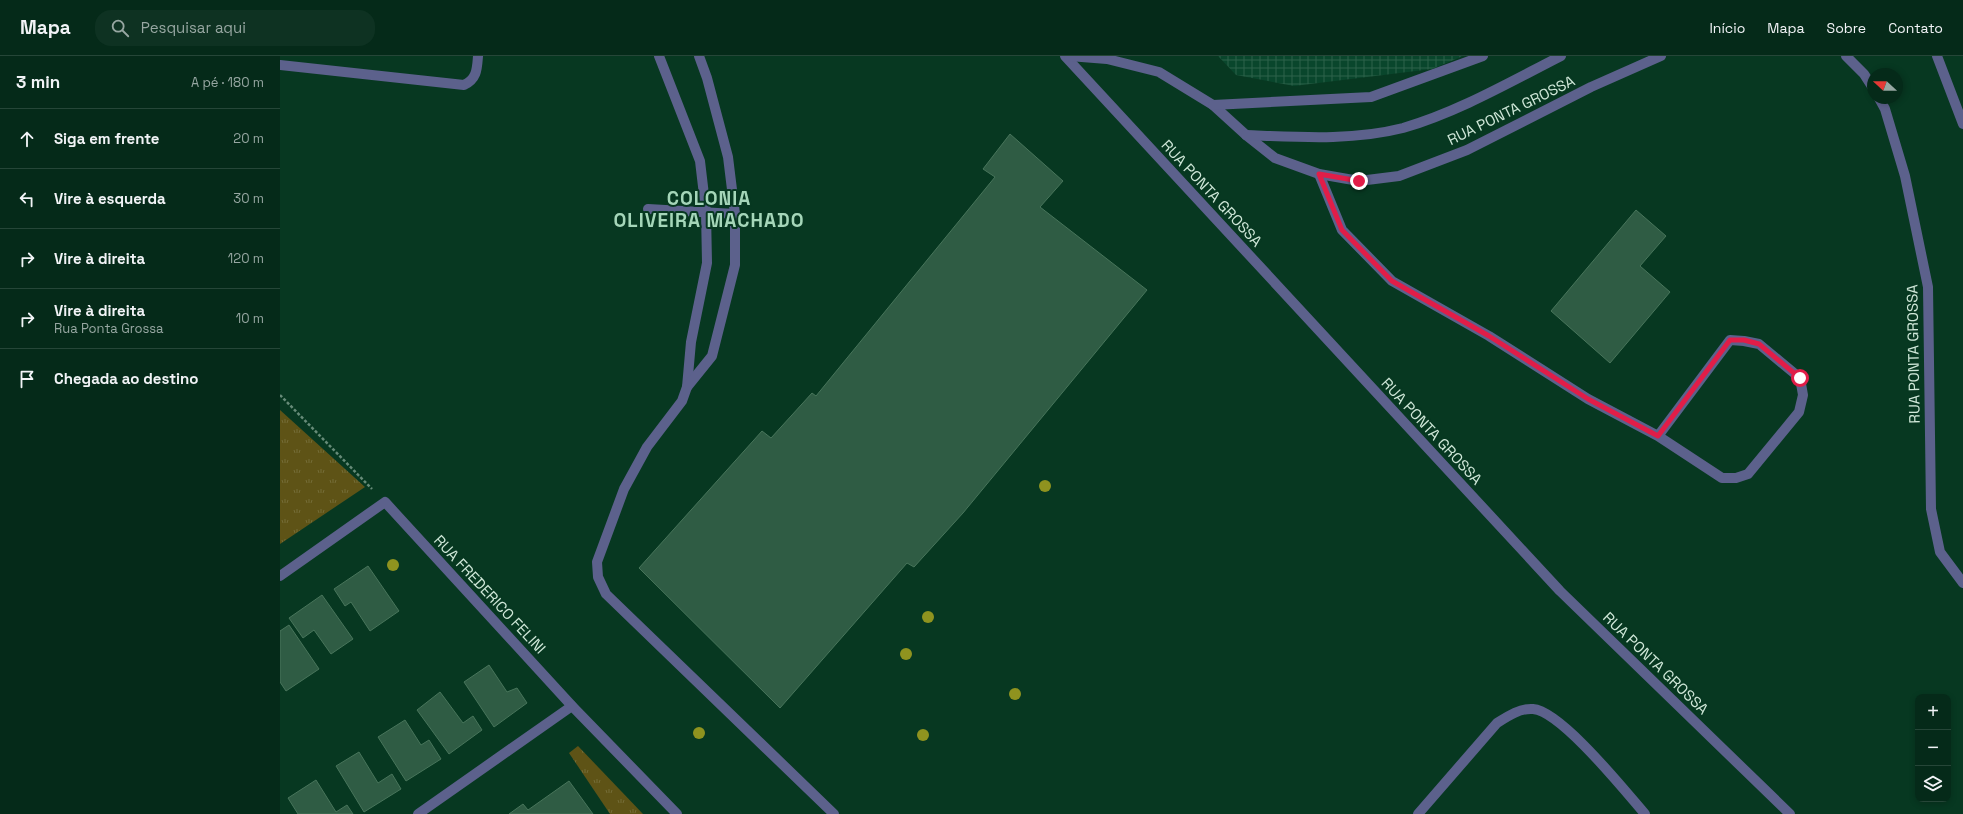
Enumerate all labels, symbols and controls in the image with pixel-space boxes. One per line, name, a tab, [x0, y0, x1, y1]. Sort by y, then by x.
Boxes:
search box	[95, 10, 375, 46]
text: Mapa	[20, 15, 71, 40]
icon: search	[109, 17, 131, 39]
text: Pesquisar aqui	[141, 18, 246, 37]
text: Início	[1709, 19, 1745, 37]
text: Mapa	[1767, 19, 1805, 37]
text: Sobre	[1827, 19, 1866, 37]
text: Contato	[1888, 19, 1943, 37]
north arrow	[1867, 68, 1903, 104]
text: 3 min	[16, 71, 60, 93]
street label: RUA PONTA GROSSA	[1444, 71, 1578, 149]
text: A pé · 180 m	[191, 74, 264, 91]
icon: ahead	[16, 128, 38, 150]
text: Siga em frente	[54, 129, 160, 148]
text: 20 m	[233, 130, 264, 147]
street label: RUA PONTA GROSSA	[1158, 136, 1267, 251]
route end	[1350, 172, 1368, 190]
district label: COLONIA OLIVEIRA MACHADO	[613, 186, 805, 233]
icon: left	[16, 188, 38, 210]
text: Vire à esquerda	[54, 189, 166, 208]
text: 30 m	[233, 190, 264, 207]
icon: right	[16, 248, 38, 270]
text: Vire à direita	[54, 249, 145, 268]
text: 120 m	[228, 250, 264, 267]
street label: RUA PONTA GROSSA	[1902, 284, 1924, 424]
text: Vire à direita	[54, 301, 145, 320]
icon: right	[16, 308, 38, 330]
text: 10 m	[236, 310, 264, 327]
text: Rua Ponta Grossa	[54, 320, 164, 337]
icon: arrive	[16, 368, 38, 390]
text: Chegada ao destino	[54, 369, 198, 388]
route start	[1791, 369, 1809, 387]
street label: RUA PONTA GROSSA	[1378, 374, 1487, 489]
street label: RUA FREDERICO FELINI	[430, 531, 550, 657]
street label: RUA PONTA GROSSA	[1599, 608, 1713, 719]
map controls	[1915, 694, 1951, 802]
button: +	[1915, 694, 1951, 730]
button: −	[1915, 730, 1951, 766]
button: layers	[1915, 766, 1951, 802]

